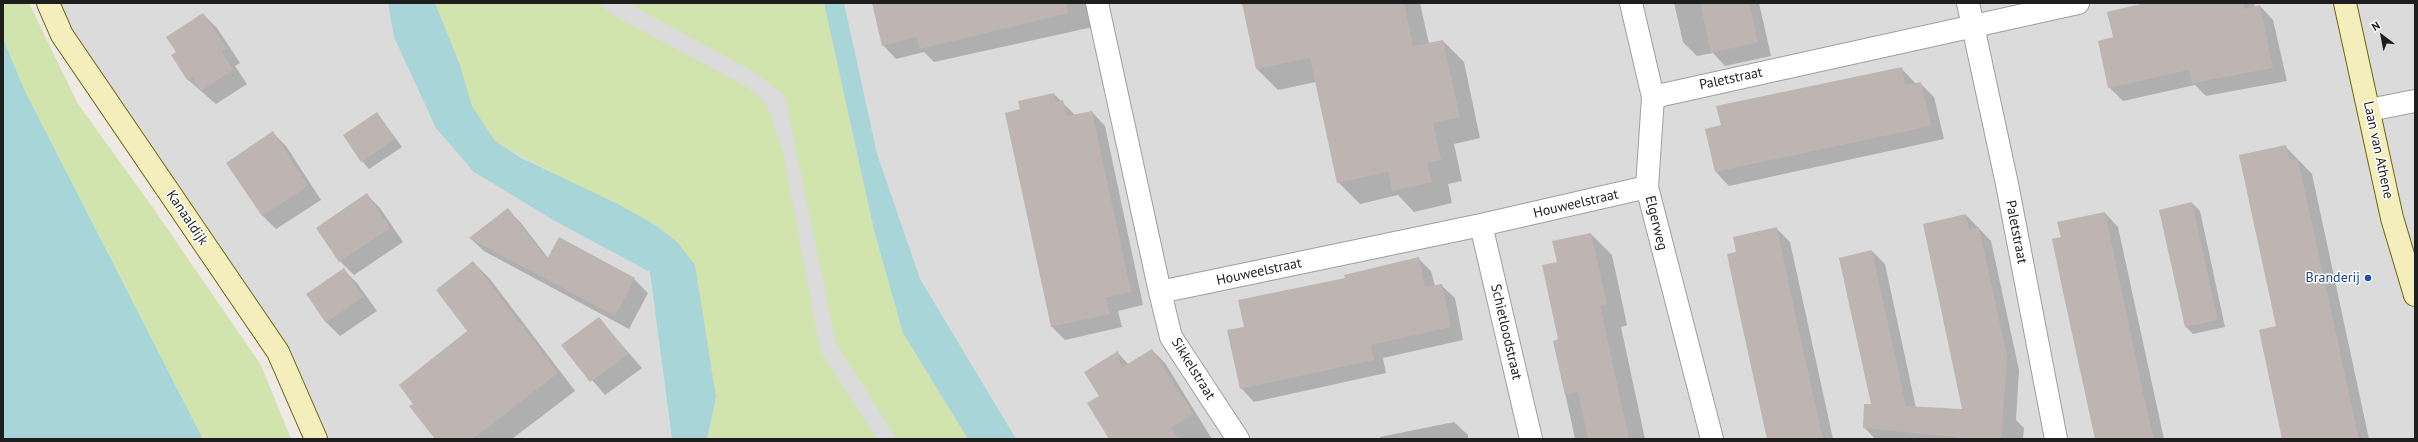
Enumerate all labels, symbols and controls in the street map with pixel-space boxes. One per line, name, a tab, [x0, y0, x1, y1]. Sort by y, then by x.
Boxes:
north arrow	[2362, 16, 2402, 56]
text: N	[2369, 18, 2382, 34]
street label: Paletstraat	[1698, 64, 1764, 94]
street label: Laan van Athene	[2359, 100, 2397, 200]
street label: Houweelstraat	[1532, 186, 1620, 222]
street label: Kanaaldijk	[163, 187, 211, 249]
street label: Elgerweg	[1641, 194, 1671, 252]
street label: Paletstraat	[2002, 199, 2030, 265]
street label: Houweelstraat	[1215, 255, 1303, 289]
place label: Branderij	[2306, 270, 2360, 286]
marker: Branderij	[2363, 273, 2373, 283]
street label: Schietloodstraat	[1487, 283, 1525, 381]
street label: Sikkelstraat	[1167, 335, 1219, 403]

